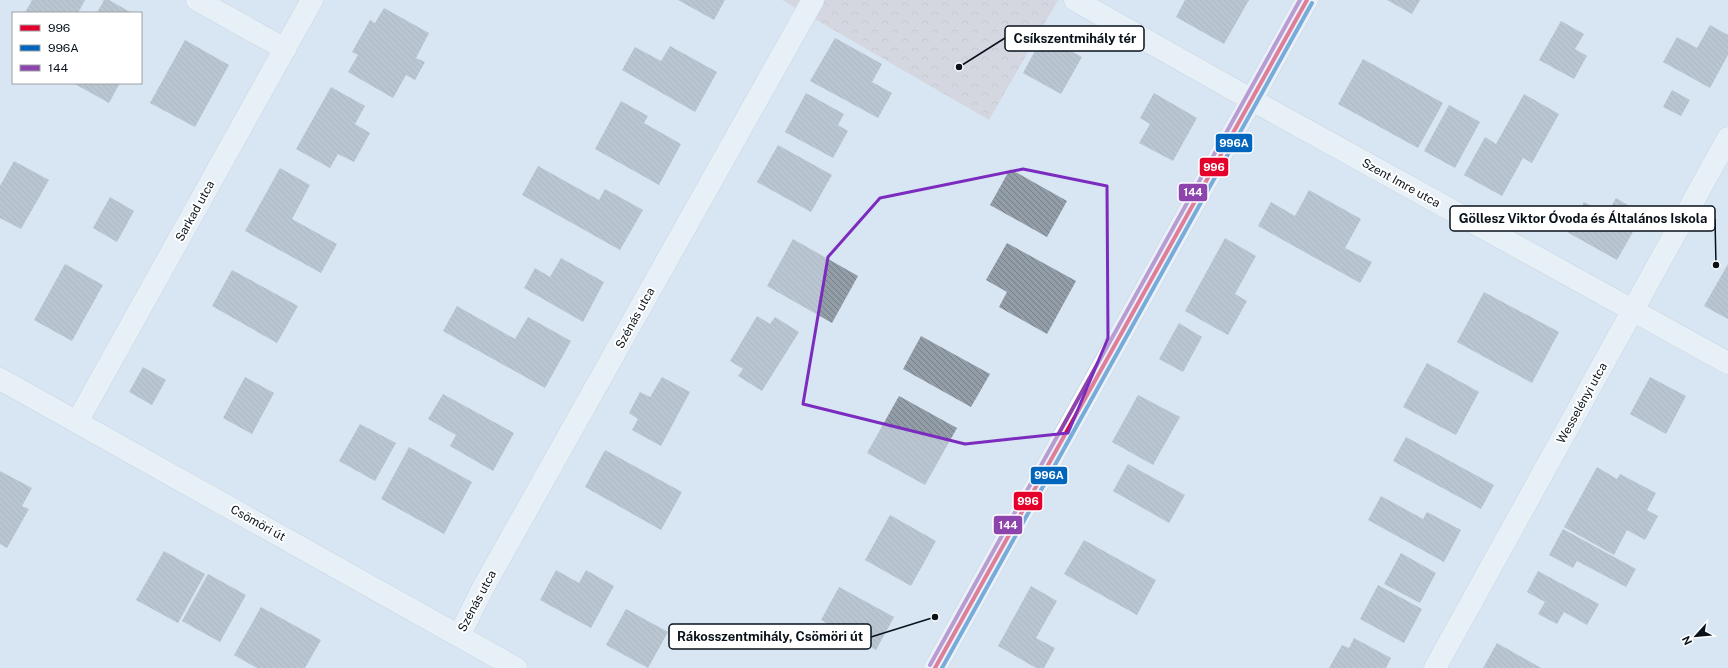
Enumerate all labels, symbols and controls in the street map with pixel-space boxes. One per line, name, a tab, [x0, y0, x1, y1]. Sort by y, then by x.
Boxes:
legend	[12, 12, 142, 84]
text: 996	[48, 21, 70, 35]
callout: Csíkszentmihály tér	[1005, 26, 1144, 51]
text: Csíkszentmihály tér	[1014, 31, 1137, 46]
text: 996A	[48, 41, 79, 55]
text: 144	[48, 61, 68, 75]
line badge: 996A	[1215, 133, 1253, 153]
text: 996A	[1219, 137, 1249, 149]
street label: Szent Imre utca	[1359, 156, 1443, 210]
line badge: 996	[1199, 157, 1229, 177]
text: 996	[1203, 161, 1225, 173]
street label: Sarkad utca	[173, 178, 217, 244]
line badge: 144	[1178, 183, 1208, 202]
text: 144	[1183, 186, 1203, 198]
callout: Göllesz Viktor Óvoda és Általános Iskola	[1450, 206, 1715, 231]
text: Göllesz Viktor Óvoda és Általános Iskola	[1459, 210, 1707, 226]
street label: Szénás utca	[613, 285, 657, 351]
street label: Wesselényi utca	[1554, 360, 1610, 446]
line badge: 996A	[1030, 466, 1068, 485]
text: 996A	[1034, 469, 1064, 481]
line badge: 996	[1013, 491, 1043, 511]
text: 996	[1017, 495, 1039, 507]
street label: Csömöri út	[228, 502, 288, 544]
line badge: 144	[993, 515, 1023, 535]
text: 144	[998, 519, 1018, 531]
street label: Szénás utca	[455, 568, 499, 634]
north arrow	[1676, 616, 1716, 656]
callout: Rákosszentmihály, Csömöri út	[669, 624, 871, 649]
text: Rákosszentmihály, Csömöri út	[677, 629, 863, 644]
text: N	[1680, 634, 1694, 647]

